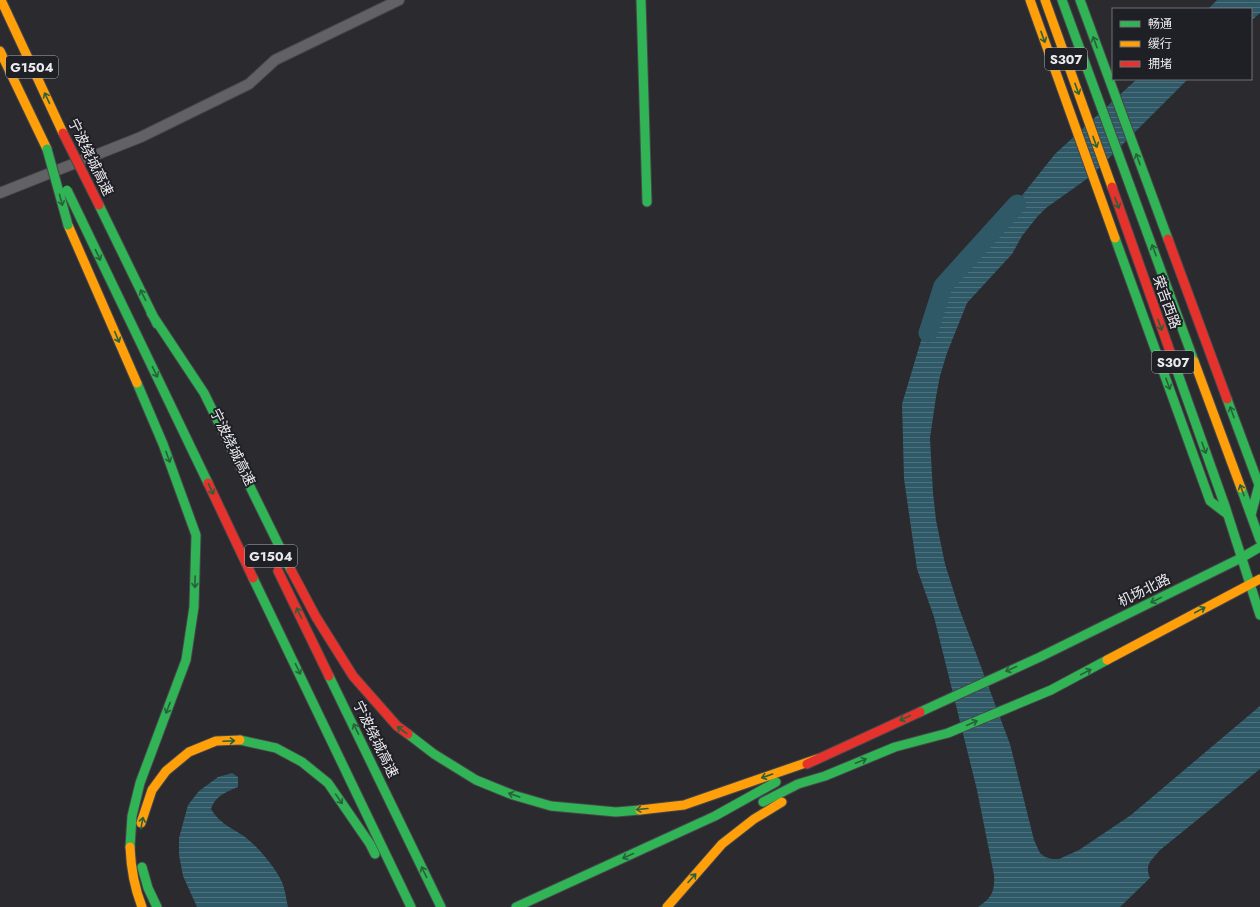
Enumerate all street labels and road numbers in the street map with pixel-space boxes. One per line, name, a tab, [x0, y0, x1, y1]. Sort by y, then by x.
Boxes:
road number: S307	[1045, 48, 1087, 70]
road number: G1504	[6, 56, 58, 78]
street label: 宁波绕城高速	[64, 115, 118, 199]
street label: 荣吉西路	[1148, 272, 1186, 332]
road number: S307	[1152, 351, 1194, 373]
street label: 宁波绕城高速	[206, 405, 260, 489]
road number: G1504	[245, 545, 297, 567]
street label: 机场北路	[1114, 569, 1174, 611]
street label: 宁波绕城高速	[349, 697, 403, 781]

